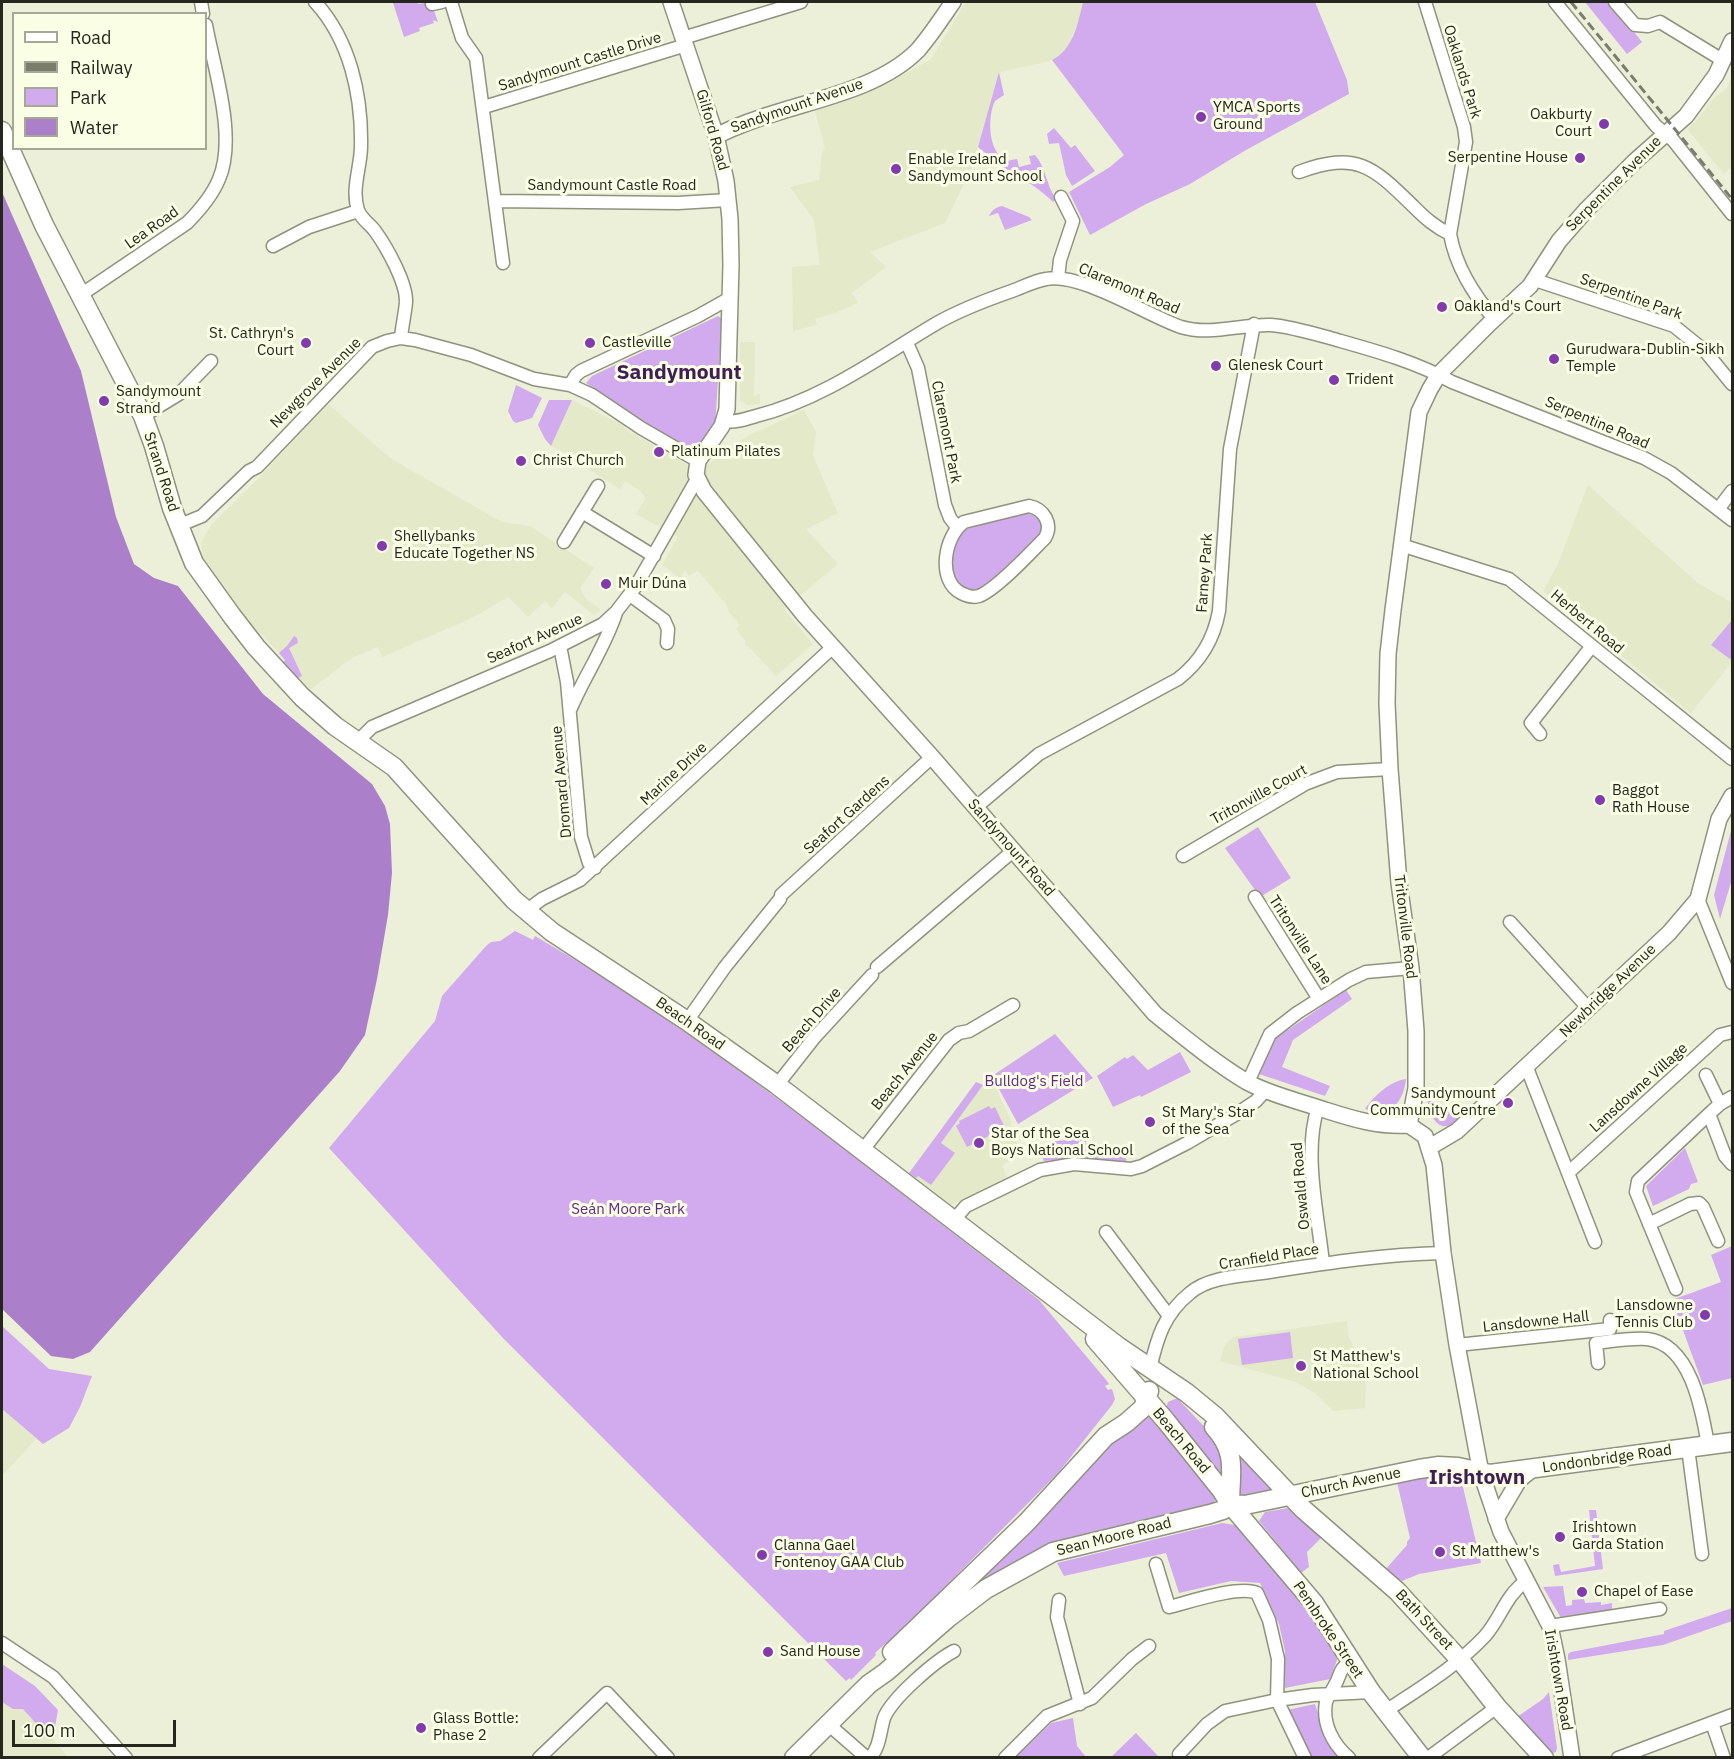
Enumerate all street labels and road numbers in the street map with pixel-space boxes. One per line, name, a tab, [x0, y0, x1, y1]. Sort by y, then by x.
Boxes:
street label: Oaklands Park	[1439, 23, 1485, 121]
street label: Sandymount Castle Drive	[496, 29, 664, 95]
street label: Sandymount Avenue	[728, 75, 866, 137]
street label: Gilford Road	[692, 87, 732, 173]
street label: Serpentine Avenue	[1563, 133, 1665, 235]
street label: Sandymount Castle Road	[528, 177, 696, 195]
street label: Lea Road	[122, 203, 182, 253]
street label: Claremont Road	[1076, 260, 1182, 318]
street label: Serpentine Park	[1577, 270, 1685, 324]
street label: Newgrove Avenue	[267, 334, 365, 432]
street label: Claremont Park	[927, 379, 965, 485]
street label: Serpentine Road	[1542, 393, 1652, 453]
street label: Strand Road	[140, 430, 182, 514]
street label: Farney Park	[1193, 533, 1217, 613]
street label: Herbert Road	[1547, 586, 1627, 658]
street label: Seafort Avenue	[484, 610, 586, 668]
street label: Dromard Avenue	[548, 725, 576, 839]
street label: Marine Drive	[637, 739, 711, 809]
street label: Tritonville Court	[1208, 761, 1310, 829]
street label: Seafort Gardens	[800, 772, 894, 858]
street label: Sandymount Road	[964, 796, 1058, 900]
street label: Tritonville Road	[1390, 874, 1420, 980]
street label: Tritonville Lane	[1265, 892, 1335, 988]
street label: Newbridge Avenue	[1556, 941, 1660, 1041]
street label: Beach Drive	[779, 984, 845, 1056]
street label: Beach Road	[652, 994, 728, 1054]
street label: Beach Avenue	[868, 1028, 942, 1114]
street label: Lansdowne Village	[1586, 1039, 1692, 1137]
street label: Oswald Road	[1288, 1141, 1314, 1231]
street label: Cranfield Place	[1218, 1240, 1320, 1274]
street label: Lansdowne Hall	[1482, 1307, 1590, 1337]
street label: Beach Road	[1148, 1405, 1214, 1477]
street label: Londonbridge Road	[1541, 1441, 1673, 1477]
street label: Church Avenue	[1300, 1464, 1402, 1502]
street label: Sean Moore Road	[1055, 1514, 1173, 1560]
street label: Pembroke Street	[1289, 1578, 1367, 1682]
street label: Bath Street	[1391, 1586, 1457, 1654]
street label: Irishtown Road	[1540, 1628, 1576, 1732]

